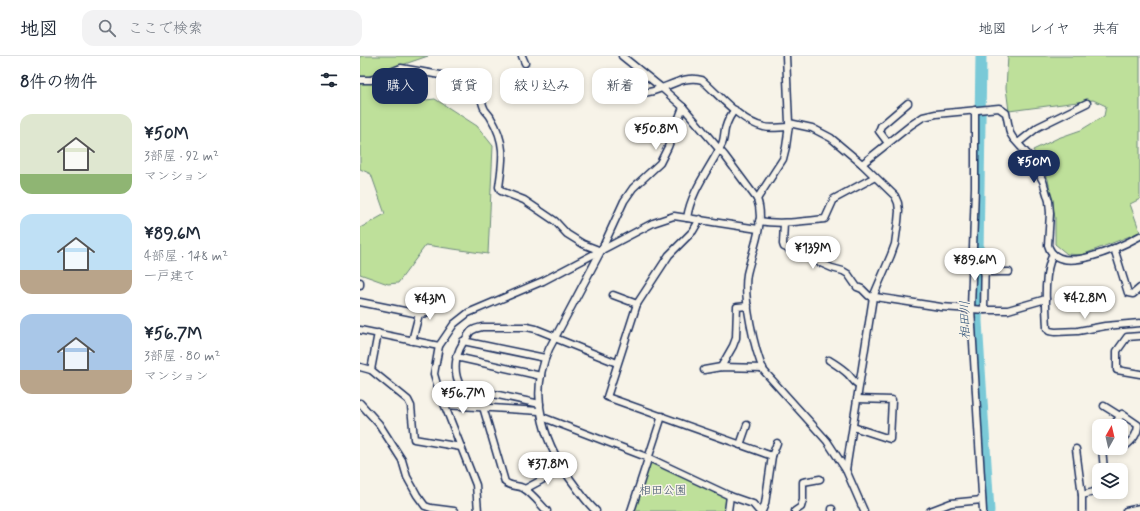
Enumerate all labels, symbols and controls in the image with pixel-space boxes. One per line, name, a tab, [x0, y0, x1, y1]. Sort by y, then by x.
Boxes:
search box	[82, 10, 362, 46]
text: 地図	[20, 17, 58, 42]
icon: search	[96, 17, 118, 39]
text: ここで検索	[128, 19, 203, 39]
text: 地図	[979, 20, 1007, 38]
text: レイヤ	[1029, 20, 1070, 38]
text: 共有	[1092, 20, 1120, 38]
chip: 購入	[372, 68, 428, 104]
chip: 賃貸	[436, 68, 492, 104]
chip: 絞り込み	[500, 68, 584, 104]
chip: 新着	[592, 68, 648, 104]
icon: filters	[318, 69, 340, 91]
text: 8件の物件	[20, 71, 98, 93]
pin: ¥50.8M	[623, 117, 689, 151]
text: ¥50.8M	[634, 121, 678, 138]
text: ¥50M	[144, 123, 189, 145]
icon: home	[52, 130, 100, 178]
text: 3部屋 · 92 m²	[144, 148, 219, 165]
pin: ¥50M	[1010, 150, 1058, 184]
text: ¥50M	[1017, 154, 1051, 171]
text: マンション	[144, 168, 208, 185]
text: ¥89.6M	[144, 223, 201, 245]
icon: home	[52, 230, 100, 278]
pin: ¥139M	[785, 236, 841, 270]
text: ¥139M	[794, 240, 832, 257]
text: 4部屋 · 148 m²	[144, 248, 228, 265]
pin: ¥89.6M	[942, 248, 1008, 282]
text: ¥89.6M	[953, 252, 997, 269]
text: 一戸建て	[144, 268, 196, 285]
pin: ¥42.8M	[1052, 286, 1118, 320]
pin: ¥43M	[406, 287, 454, 321]
text: ¥42.8M	[1063, 290, 1107, 307]
text: ¥43M	[414, 291, 446, 308]
water label: 相田川	[957, 300, 974, 340]
text: ¥56.7M	[144, 323, 202, 345]
icon: home	[52, 330, 100, 378]
text: 3部屋 · 80 m²	[144, 348, 220, 365]
text: マンション	[144, 368, 208, 385]
pin: ¥56.7M	[430, 381, 496, 415]
text: ¥56.7M	[441, 385, 485, 402]
north arrow	[1092, 419, 1128, 455]
map controls	[1092, 419, 1128, 499]
pin: ¥37.8M	[515, 452, 581, 486]
text: ¥37.8M	[527, 456, 569, 473]
button: layers	[1092, 463, 1128, 499]
park label: 相田公園	[639, 483, 687, 499]

